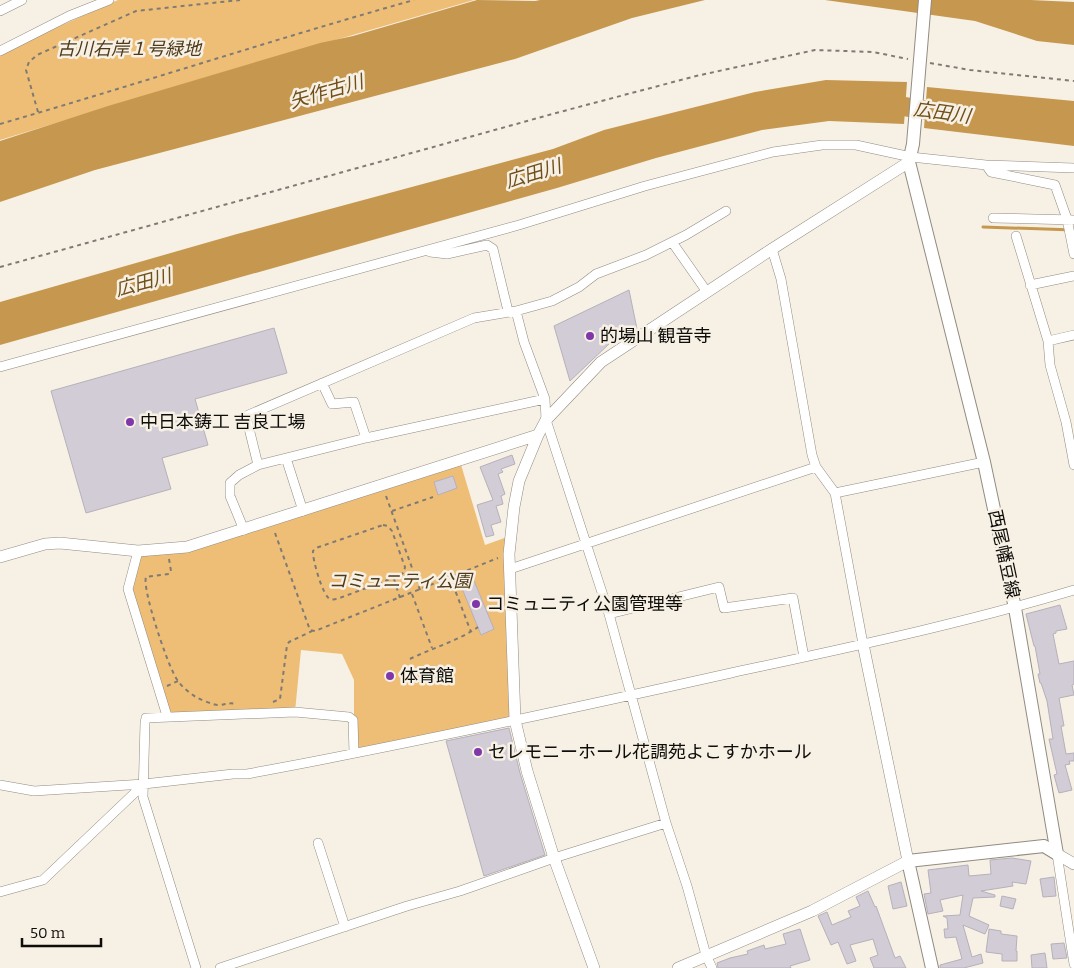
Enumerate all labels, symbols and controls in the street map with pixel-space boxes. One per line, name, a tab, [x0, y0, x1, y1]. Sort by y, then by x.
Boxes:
park label: 古川右岸１号緑地	[57, 38, 203, 60]
water label: 矢作古川	[286, 69, 368, 113]
water label: 広田川	[912, 97, 974, 128]
water label: 広田川	[503, 154, 566, 193]
water label: 広田川	[113, 263, 176, 301]
place label: 的場山 観音寺	[600, 325, 712, 347]
marker: 的場山 観音寺	[584, 330, 596, 342]
place label: 中日本鋳工 吉良工場	[140, 411, 306, 433]
marker: 中日本鋳工 吉良工場	[124, 416, 136, 428]
street label: 西尾幡豆線	[984, 508, 1024, 600]
park label: コミュニティ公園	[329, 570, 474, 592]
place label: コミュニティ公園管理等	[486, 593, 683, 615]
marker: コミュニティ公園管理等	[470, 598, 482, 610]
place label: 体育館	[400, 665, 454, 687]
marker: 体育館	[384, 670, 396, 682]
place label: セレモニーホール花調苑よこすかホール	[488, 741, 812, 763]
marker: セレモニーホール花調苑よこすかホール	[472, 746, 484, 758]
scale bar	[22, 916, 101, 948]
text: 50 m	[30, 924, 66, 942]

